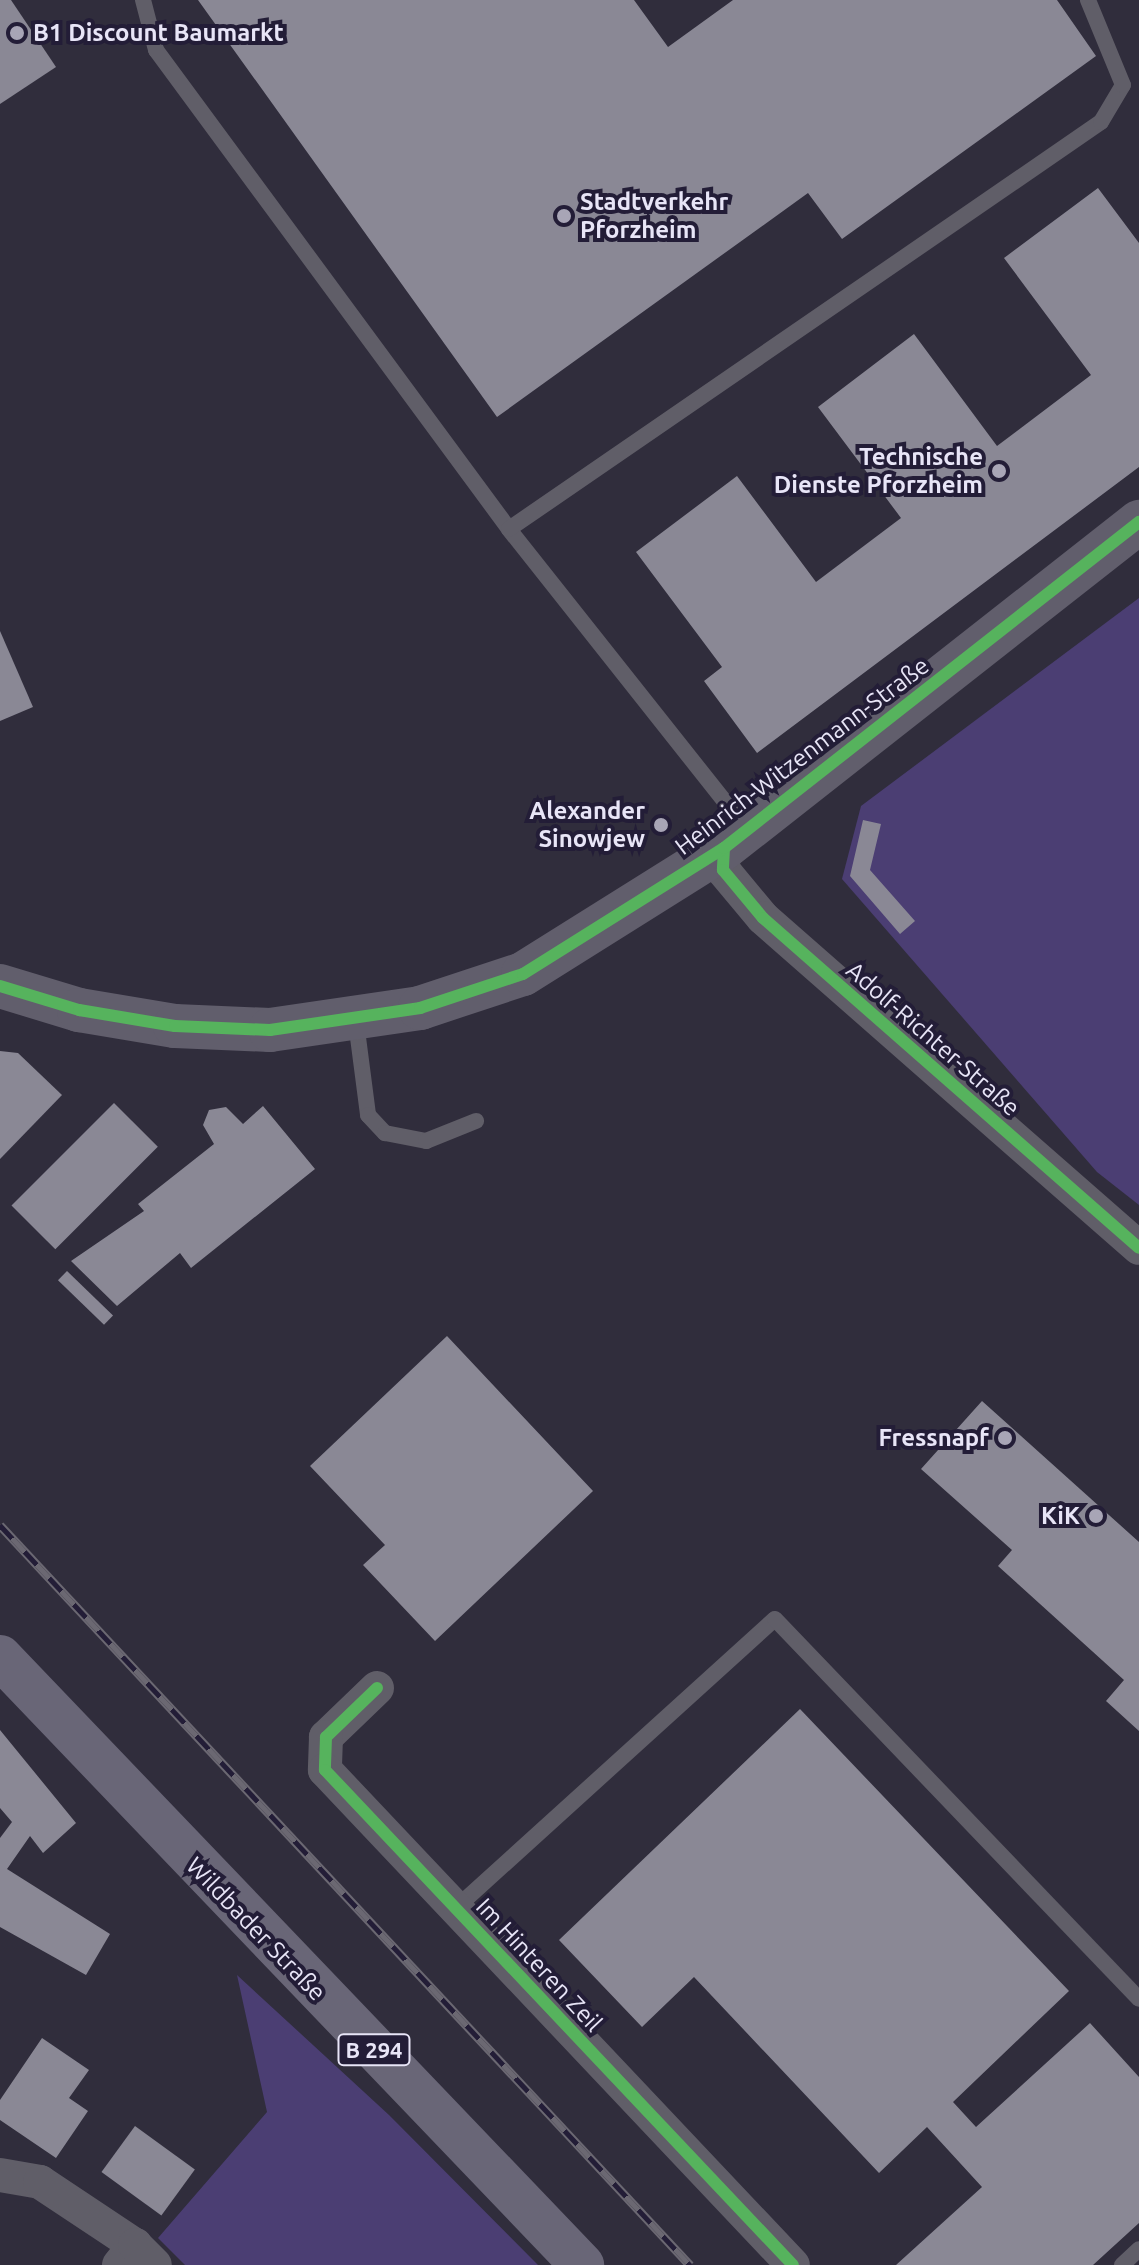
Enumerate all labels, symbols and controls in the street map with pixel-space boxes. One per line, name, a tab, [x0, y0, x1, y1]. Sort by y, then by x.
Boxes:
place label: B1 Discount Baumarkt	[33, 19, 284, 47]
marker: B1 Discount Baumarkt	[8, 24, 26, 42]
place label: Stadtverkehr Pforzheim	[580, 188, 728, 244]
marker: Stadtverkehr Pforzheim	[555, 207, 573, 225]
place label: Technische Dienste Pforzheim	[774, 443, 983, 499]
marker: Technische Dienste Pforzheim	[990, 462, 1008, 480]
street label: Heinrich-Witzenmann-Straße	[669, 651, 935, 861]
place label: Alexander Sinowjew	[529, 797, 645, 853]
marker: Alexander Sinowjew	[652, 816, 670, 834]
street label: Adolf-Richter-Straße	[840, 956, 1026, 1122]
place label: Fressnapf	[878, 1424, 989, 1452]
marker: Fressnapf	[996, 1429, 1014, 1447]
place label: KiK	[1041, 1502, 1080, 1530]
marker: KiK	[1087, 1507, 1105, 1525]
street label: Wildbader Straße	[180, 1851, 332, 2007]
street label: Im Hinteren Zeil	[470, 1892, 608, 2038]
road number: B 294	[336, 2032, 412, 2068]

